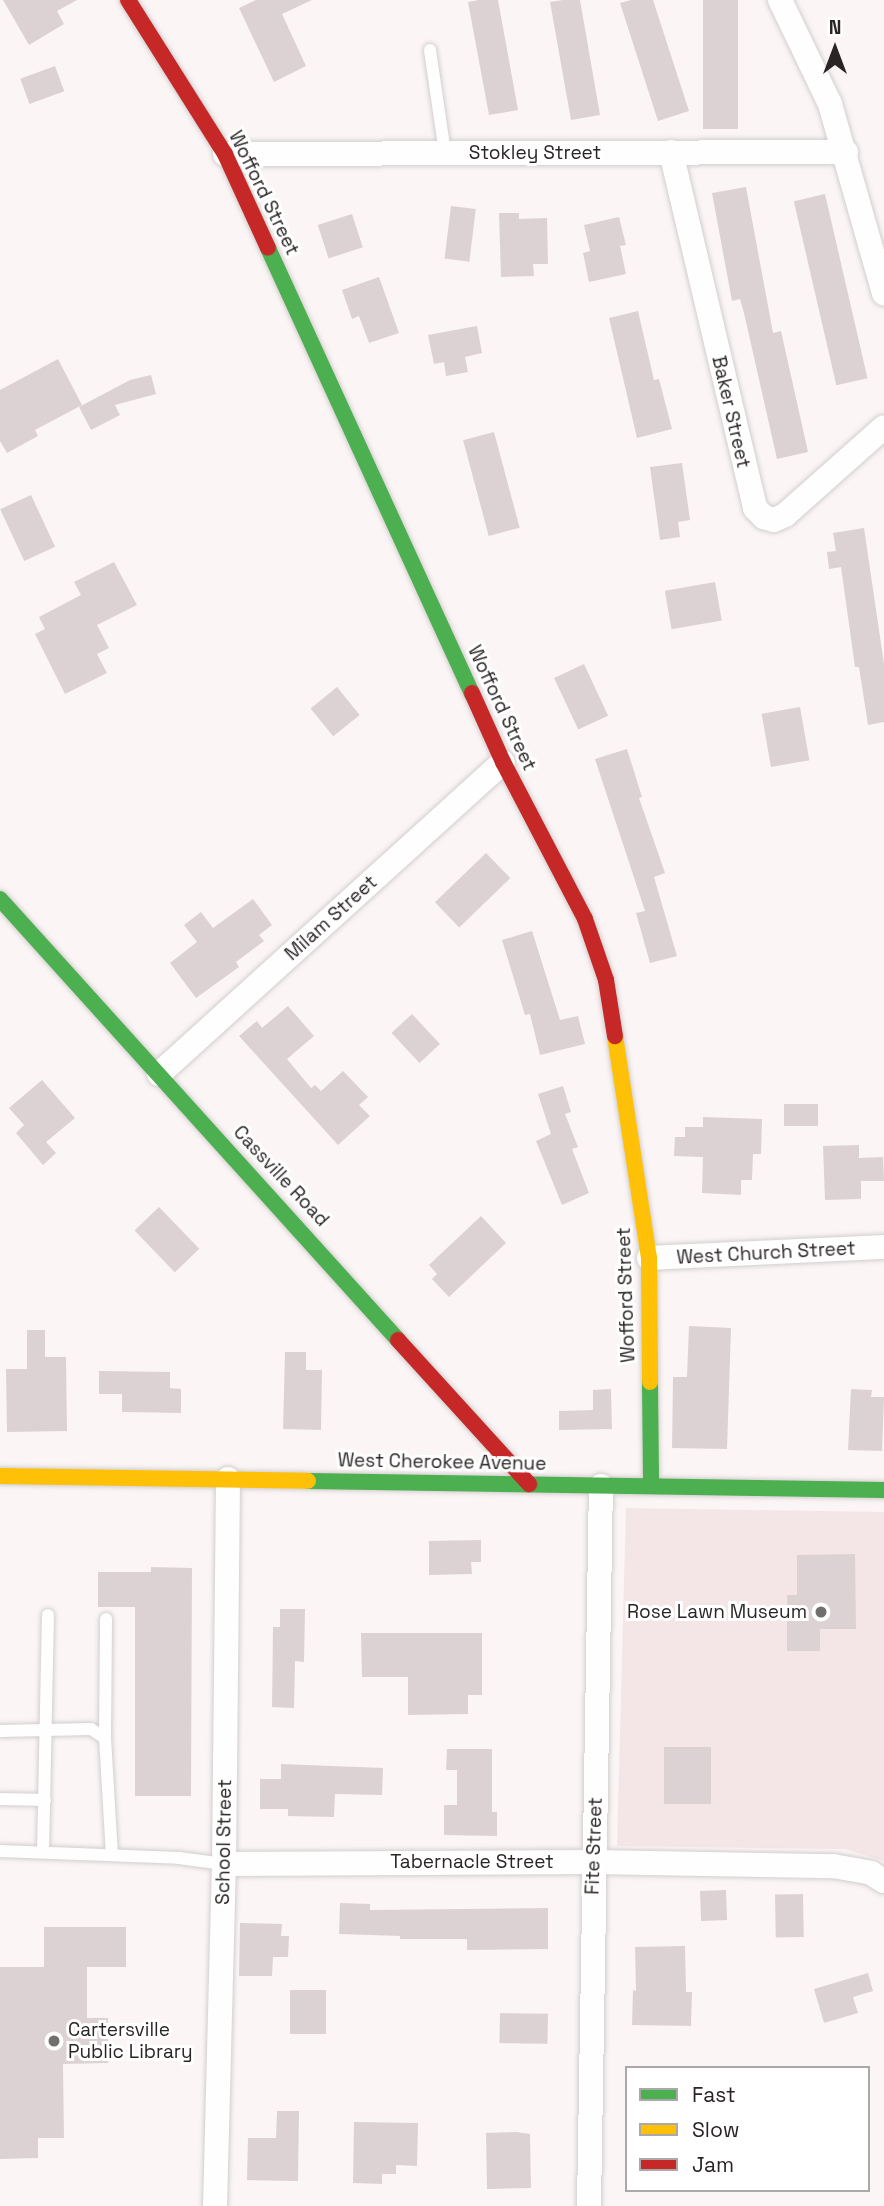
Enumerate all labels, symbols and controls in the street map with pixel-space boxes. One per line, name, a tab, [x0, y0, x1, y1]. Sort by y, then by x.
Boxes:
north arrow	[800, 14, 870, 84]
text: N	[829, 15, 841, 40]
street label: Wofford Street	[224, 127, 304, 259]
street label: Stokley Street	[469, 142, 601, 164]
street label: Baker Street	[707, 354, 755, 470]
street label: Wofford Street	[463, 642, 541, 774]
street label: Milam Street	[280, 871, 382, 965]
street label: Cassville Road	[228, 1121, 334, 1231]
street label: Wofford Street	[612, 1227, 640, 1363]
street label: West Church Street	[676, 1237, 856, 1269]
street label: West Cherokee Avenue	[337, 1449, 547, 1475]
place label: Rose Lawn Museum	[627, 1601, 807, 1623]
marker: Rose Lawn Museum	[813, 1604, 829, 1620]
street label: School Street	[212, 1779, 236, 1905]
street label: Fite Street	[581, 1797, 607, 1895]
street label: Tabernacle Street	[390, 1851, 554, 1873]
place label: Cartersville Public Library	[68, 2019, 193, 2063]
marker: Cartersville Public Library	[46, 2033, 62, 2049]
legend	[625, 2066, 870, 2192]
text: Fast	[692, 2081, 736, 2108]
text: Slow	[692, 2116, 740, 2143]
text: Jam	[692, 2151, 734, 2178]

